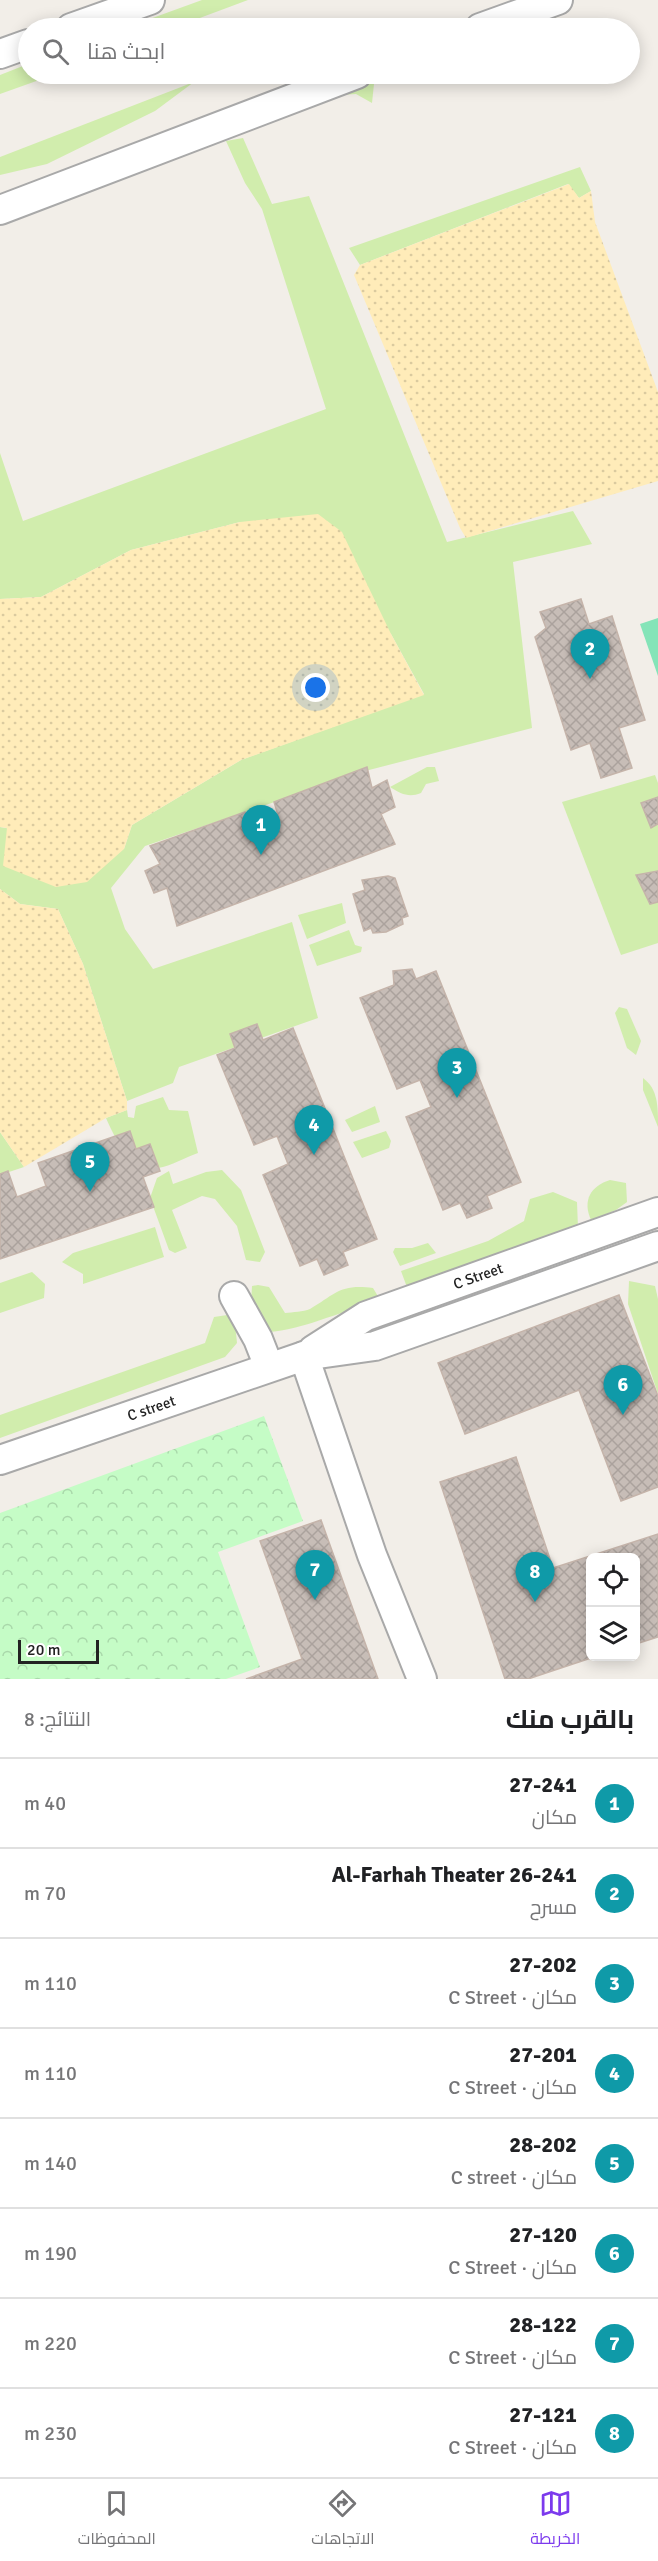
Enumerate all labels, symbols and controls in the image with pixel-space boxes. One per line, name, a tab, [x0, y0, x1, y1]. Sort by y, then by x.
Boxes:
search box	[18, 18, 640, 84]
icon: search	[39, 35, 72, 68]
text: ابحث هنا	[87, 38, 165, 65]
pin: 2	[570, 630, 610, 679]
your location	[301, 673, 330, 702]
pin: 1	[242, 806, 280, 855]
pin: 3	[438, 1048, 476, 1098]
pin: 4	[294, 1106, 334, 1155]
pin: 5	[70, 1142, 110, 1192]
street label: C Street	[451, 1259, 505, 1293]
pin: 6	[604, 1366, 642, 1415]
street label: C street	[125, 1392, 178, 1425]
pin: 7	[296, 1550, 334, 1600]
pin: 8	[516, 1552, 554, 1602]
map controls	[586, 1553, 640, 1661]
button: locate	[586, 1553, 640, 1607]
button: layers	[586, 1607, 640, 1661]
scale bar	[18, 1637, 99, 1664]
text: 20 m	[27, 1640, 61, 1660]
text: بالقرب منك	[506, 1704, 634, 1736]
text: النتائج: 8	[24, 1707, 91, 1732]
text: 27-241	[509, 1771, 577, 1798]
text: 40 m	[24, 1791, 66, 1816]
text: 1	[609, 1791, 620, 1816]
text: مكان	[532, 1805, 577, 1830]
text: 26-241 Al-Farhah Theater	[332, 1861, 577, 1888]
text: 70 m	[24, 1881, 66, 1906]
text: 2	[609, 1881, 620, 1906]
text: مسرح	[530, 1895, 577, 1920]
text: 27-202	[509, 1951, 577, 1978]
text: 110 m	[24, 1971, 77, 1996]
text: 3	[609, 1971, 620, 1996]
text: مكان · C Street	[448, 1985, 577, 2010]
text: 27-201	[509, 2041, 577, 2068]
text: 110 m	[24, 2061, 77, 2086]
text: 4	[609, 2061, 620, 2086]
text: مكان · C Street	[448, 2075, 577, 2100]
text: 28-202	[509, 2131, 577, 2158]
text: 140 m	[24, 2151, 77, 2176]
text: 5	[609, 2151, 620, 2176]
text: مكان · C street	[451, 2165, 577, 2190]
text: 27-120	[509, 2221, 577, 2248]
text: 190 m	[24, 2241, 77, 2266]
text: 6	[609, 2241, 620, 2266]
text: مكان · C Street	[448, 2255, 577, 2280]
text: 28-122	[509, 2311, 577, 2338]
text: 220 m	[24, 2331, 77, 2356]
text: 7	[609, 2331, 620, 2356]
text: مكان · C Street	[448, 2345, 577, 2370]
text: 27-121	[509, 2401, 577, 2428]
text: 230 m	[24, 2421, 77, 2446]
text: 8	[609, 2421, 620, 2446]
text: مكان · C Street	[448, 2435, 577, 2460]
tab: المحفوظات	[78, 2487, 156, 2553]
tab: الاتجاهات	[311, 2487, 375, 2553]
tab: الخريطة	[530, 2487, 580, 2553]

